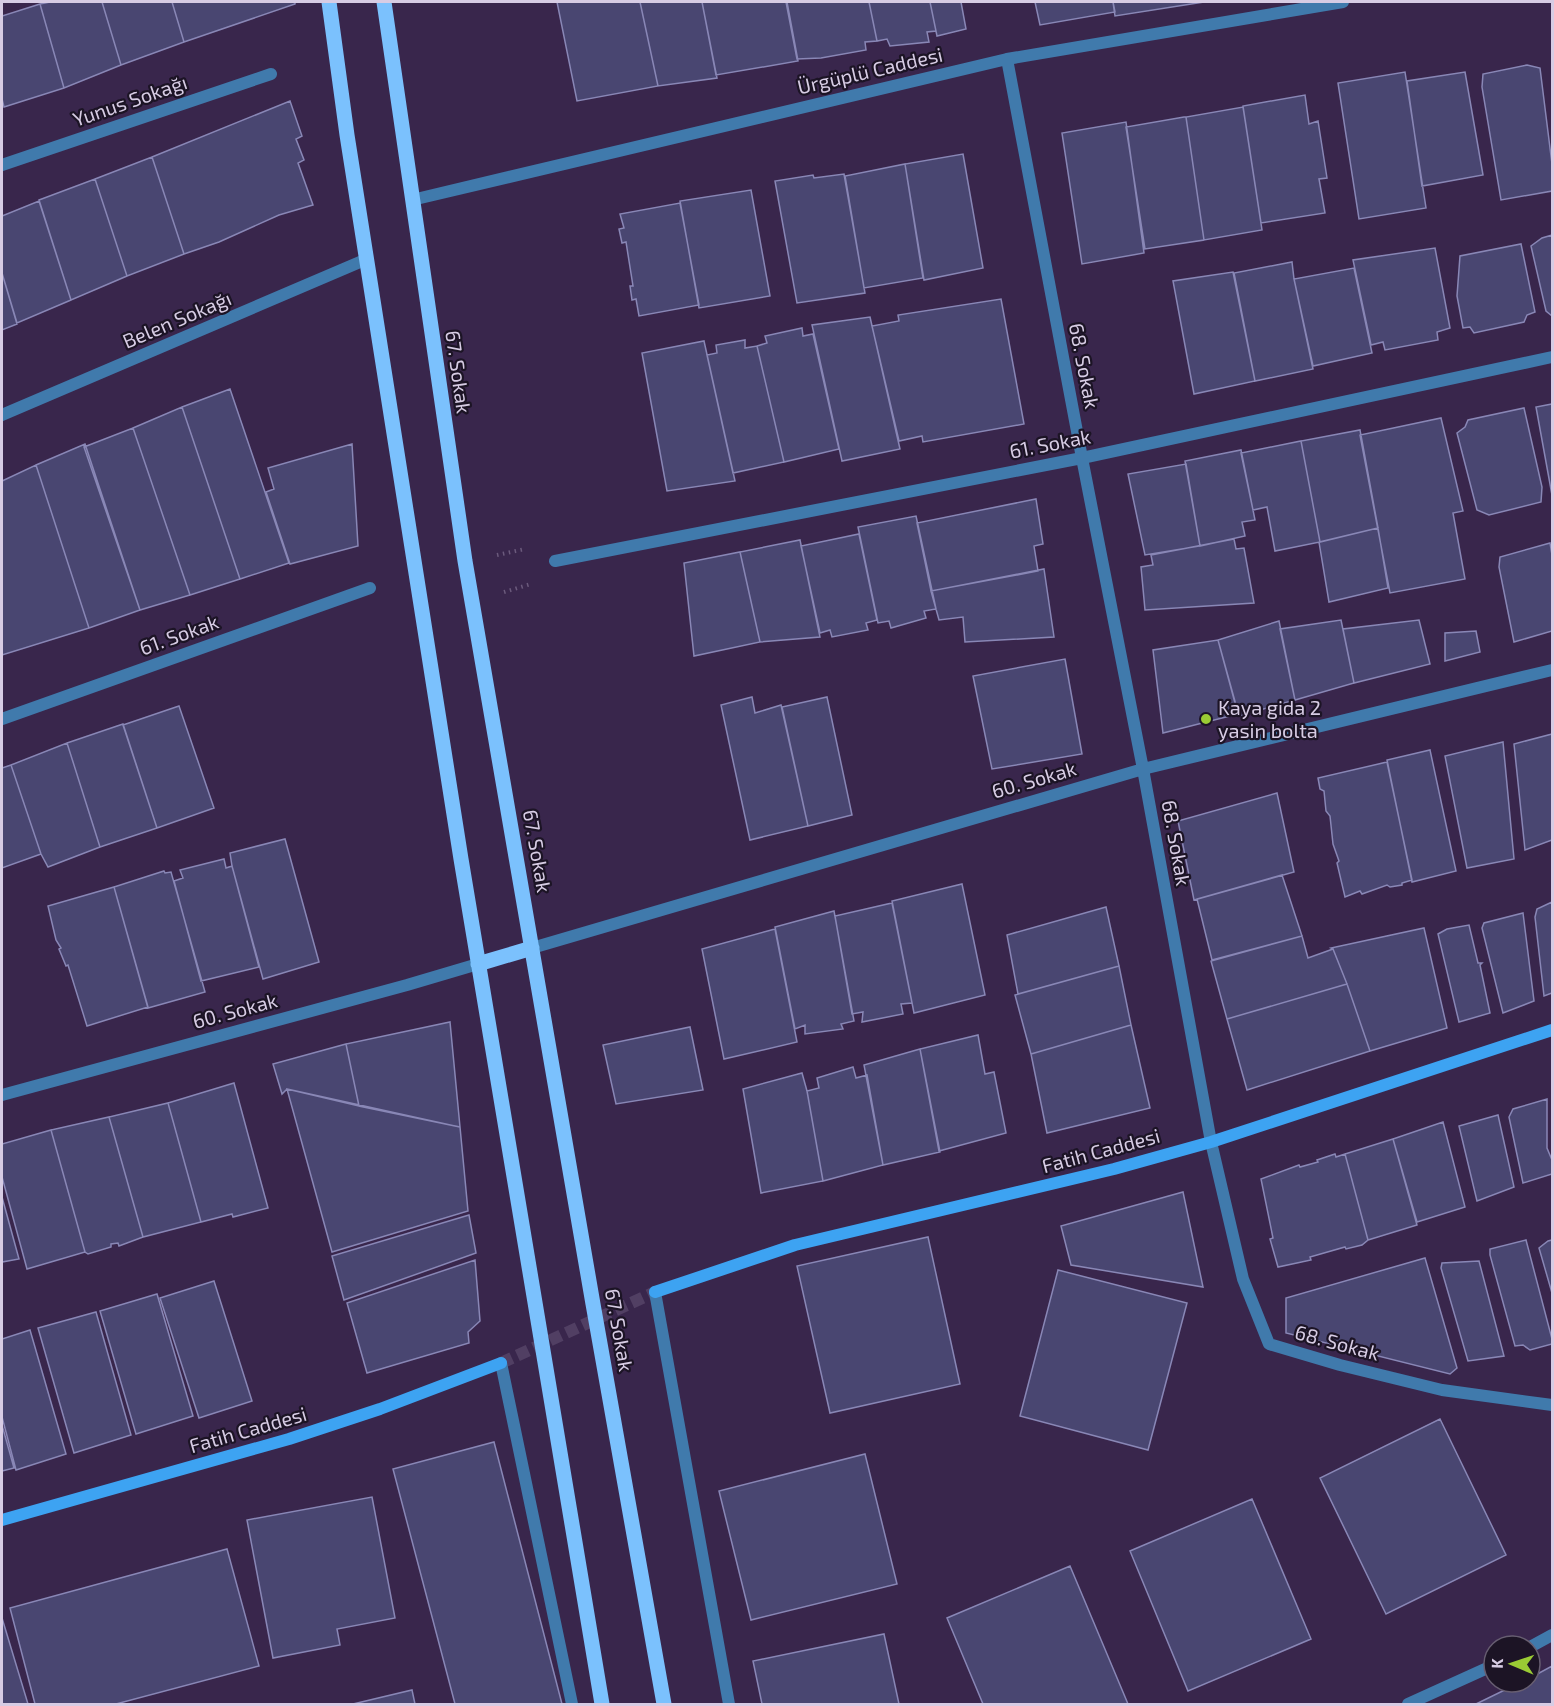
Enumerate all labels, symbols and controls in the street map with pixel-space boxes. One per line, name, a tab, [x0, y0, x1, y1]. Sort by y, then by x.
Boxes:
street label: Ürgüplü Caddesi	[795, 42, 945, 98]
street label: Yunus Sokağı	[69, 69, 190, 131]
street label: Belen Sokağı	[119, 285, 235, 353]
street label: 68. Sokak	[1065, 321, 1105, 411]
street label: 67. Sokak	[441, 329, 477, 415]
street label: 61. Sokak	[1007, 423, 1093, 463]
street label: 61. Sokak	[136, 609, 221, 659]
place label: Kaya gida 2 yasin bolta	[1218, 695, 1321, 742]
marker: Kaya gida 2 yasin bolta	[1199, 712, 1213, 726]
street label: 60. Sokak	[989, 756, 1079, 802]
street label: 68. Sokak	[1158, 798, 1196, 888]
street label: 67. Sokak	[519, 808, 557, 894]
street label: 60. Sokak	[190, 987, 280, 1033]
street label: Fatih Caddesi	[1039, 1123, 1162, 1177]
street label: 67. Sokak	[601, 1287, 639, 1373]
street label: 68. Sokak	[1292, 1319, 1382, 1365]
street label: Fatih Caddesi	[186, 1401, 309, 1457]
north arrow	[1482, 1634, 1542, 1694]
text: K	[1487, 1657, 1506, 1669]

